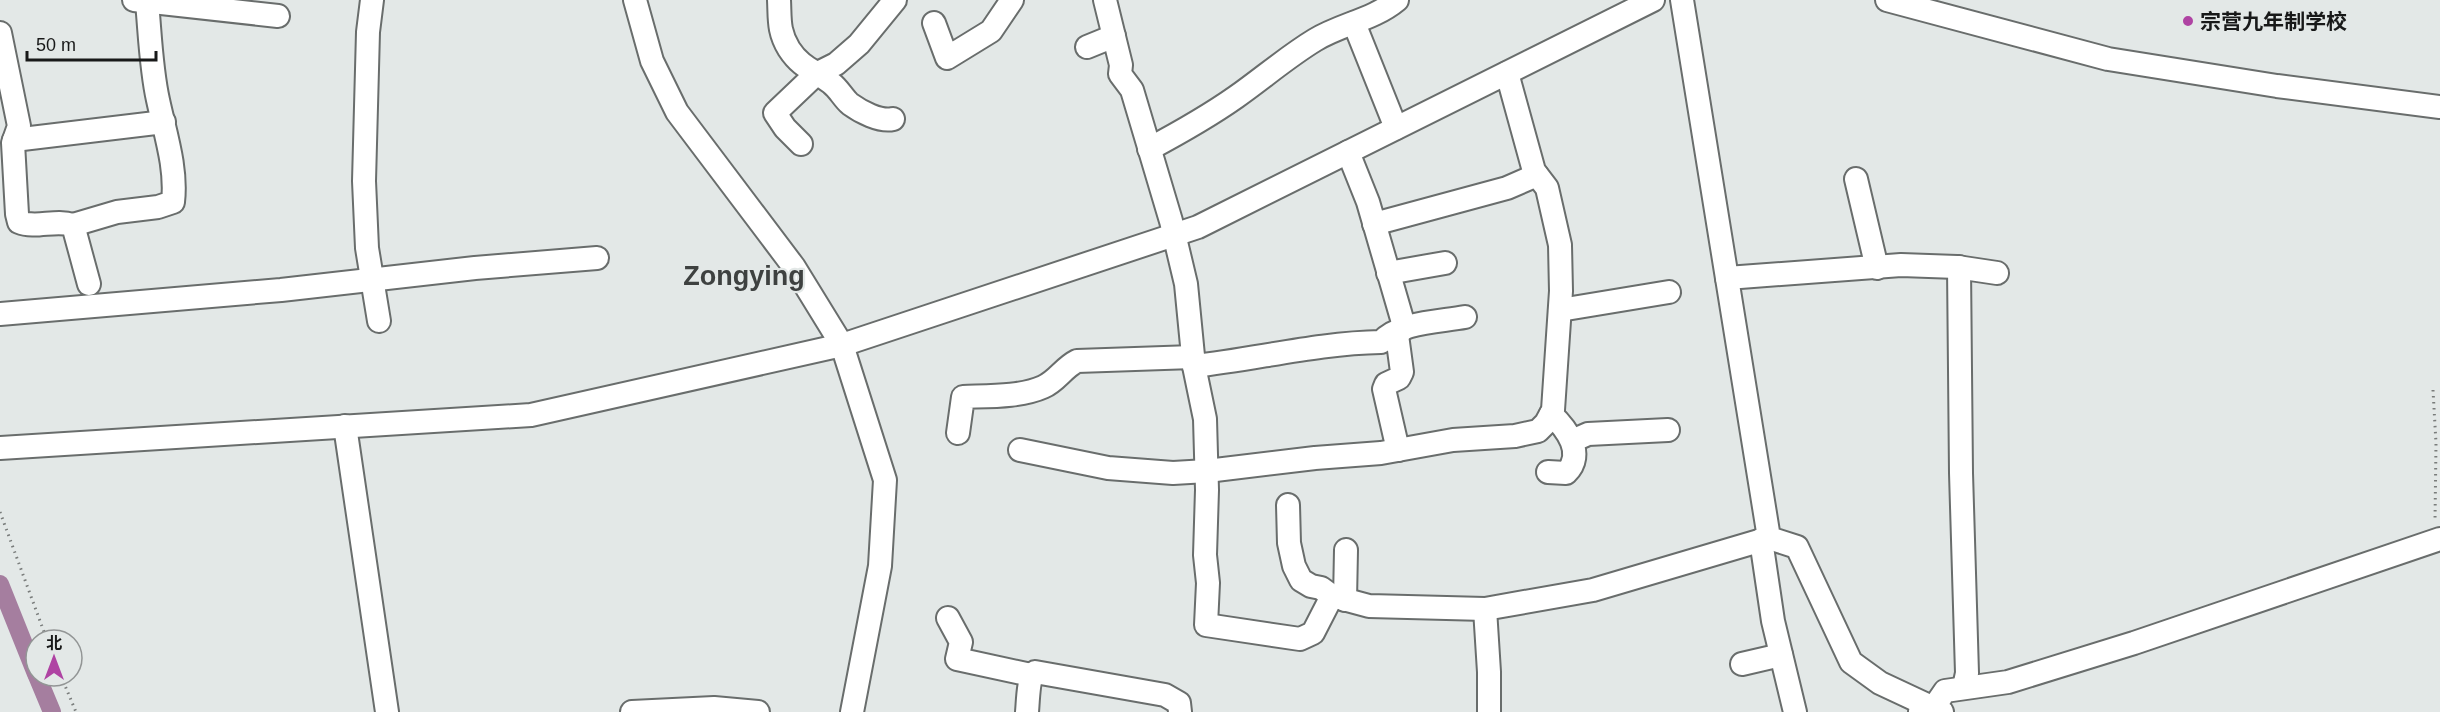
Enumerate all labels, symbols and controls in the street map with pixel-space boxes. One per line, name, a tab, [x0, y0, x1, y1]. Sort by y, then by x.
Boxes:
place label: 宗营九年制学校	[2200, 10, 2347, 33]
marker: 宗营九年制学校	[2181, 14, 2195, 28]
scale bar	[27, 24, 156, 62]
text: 50 m	[36, 35, 76, 55]
district label: Zongying	[683, 261, 805, 291]
north arrow	[24, 628, 84, 688]
text: 北	[46, 635, 62, 652]

